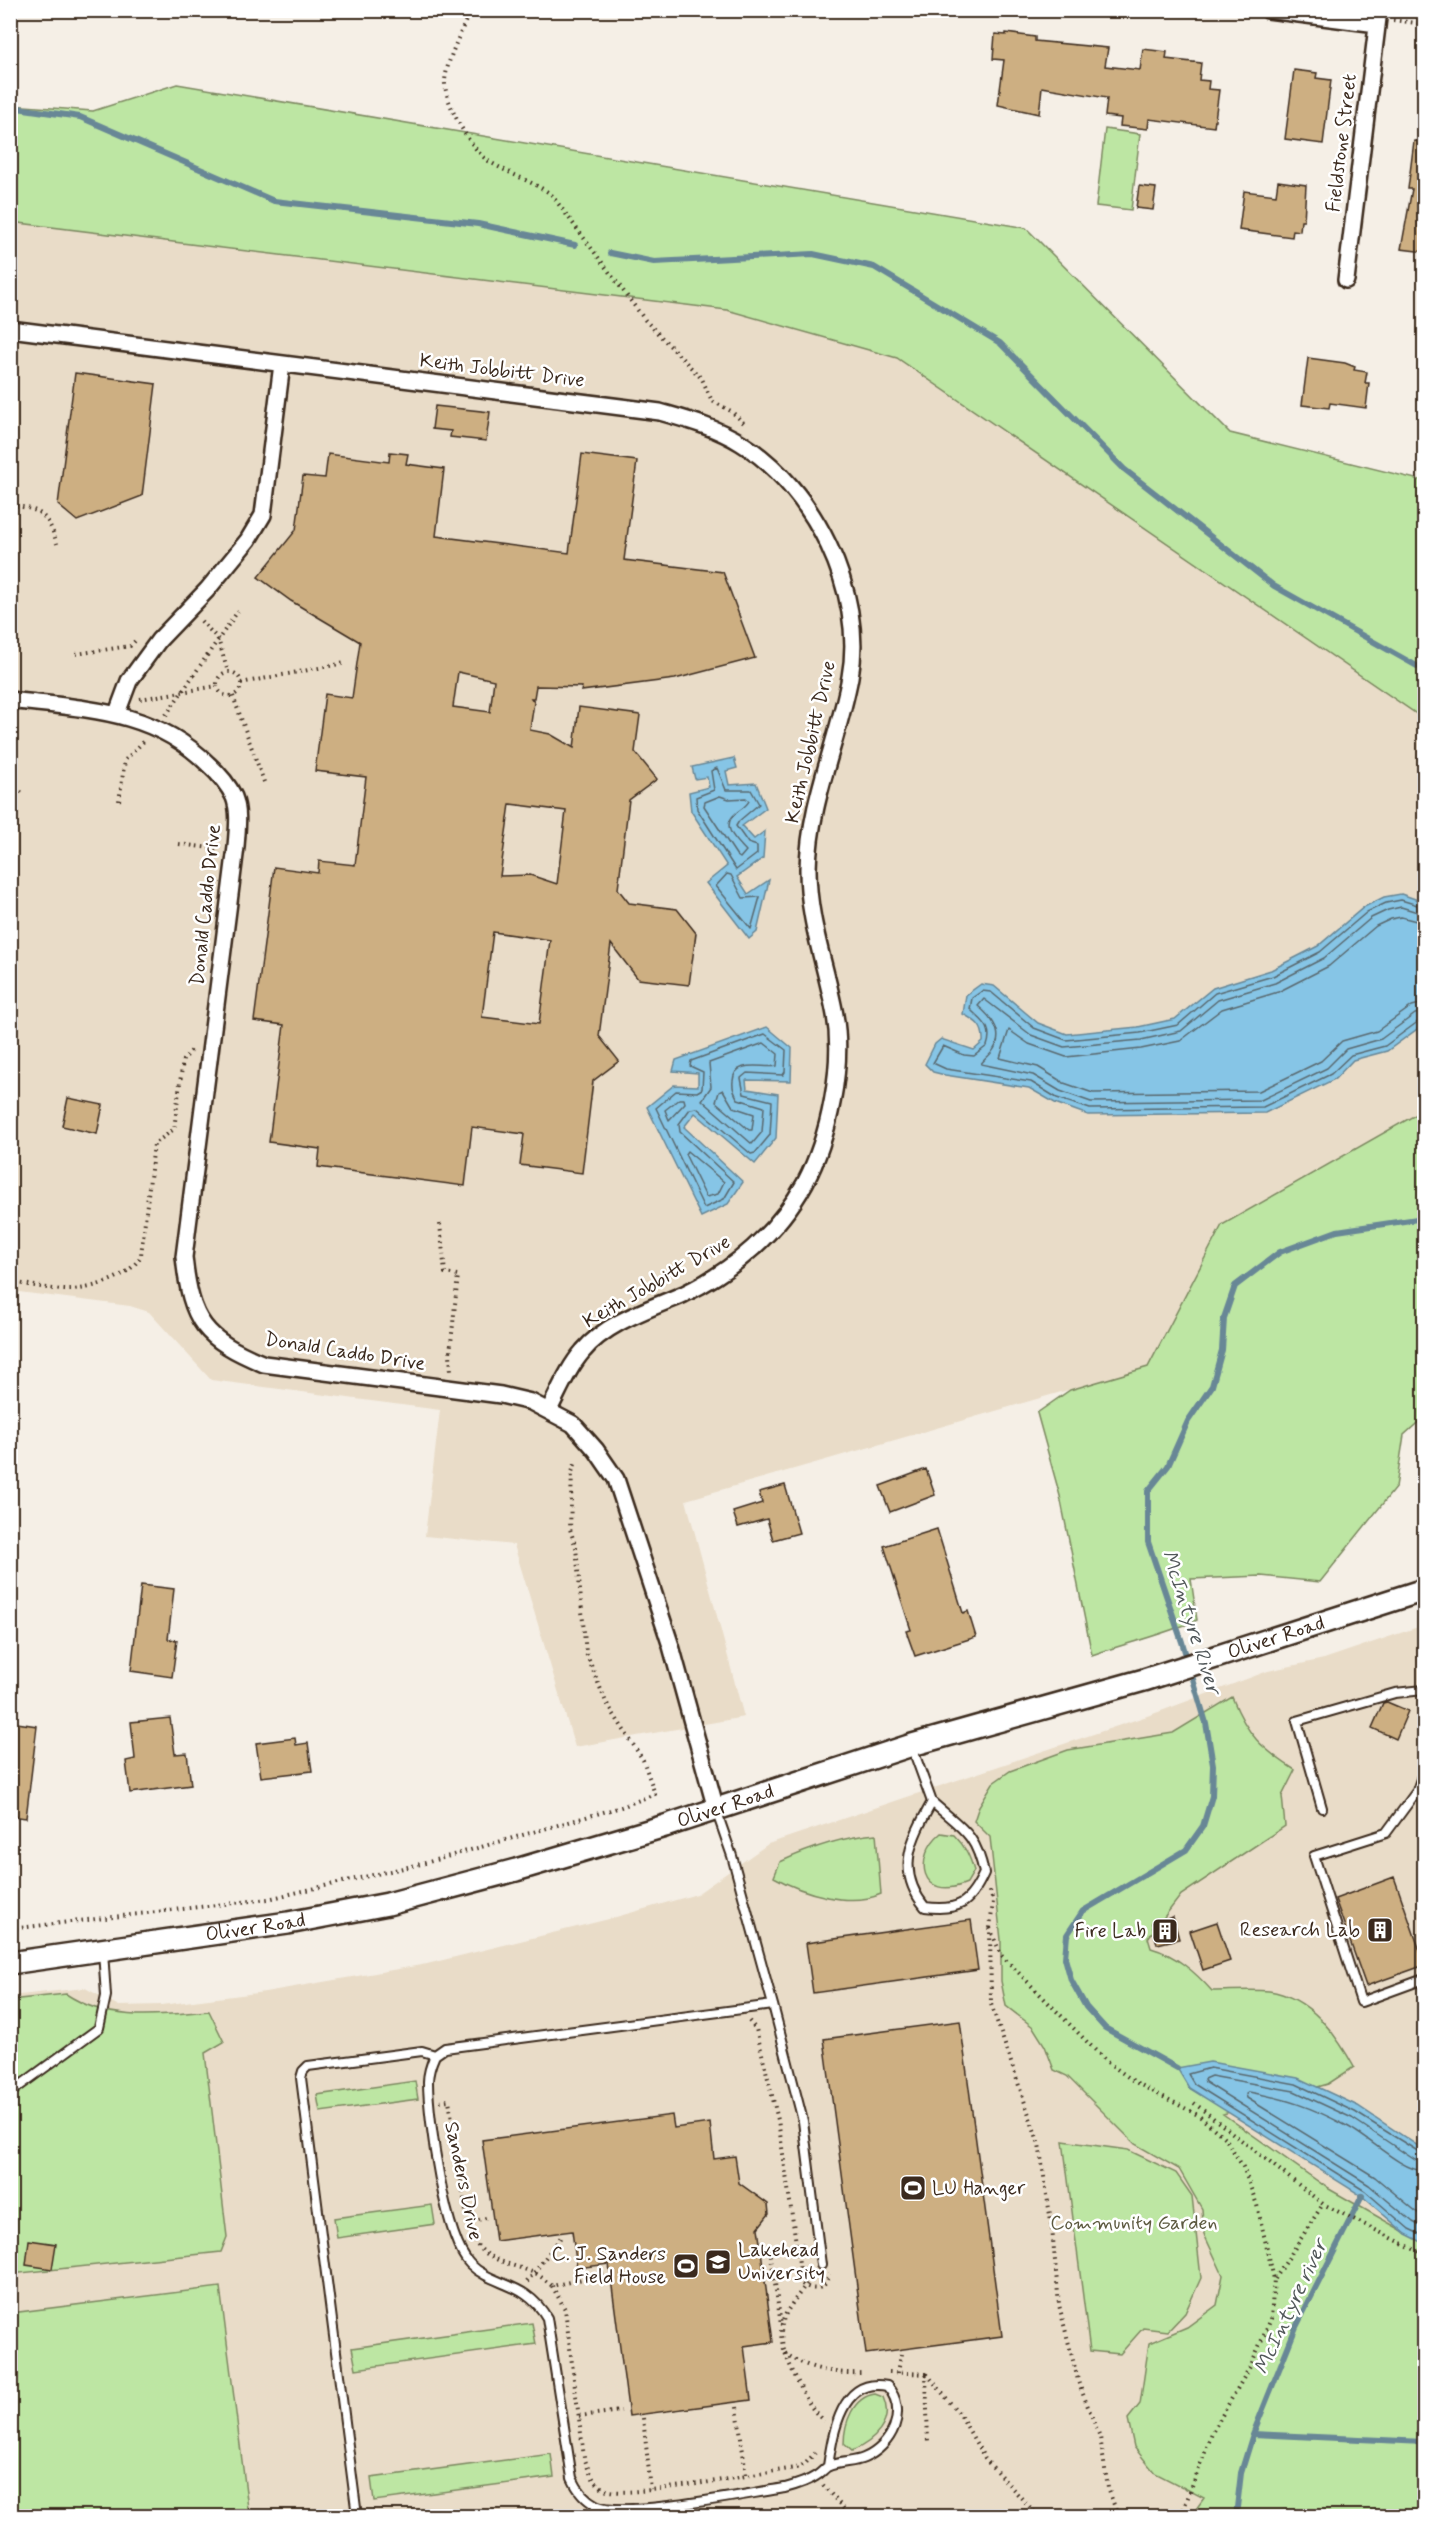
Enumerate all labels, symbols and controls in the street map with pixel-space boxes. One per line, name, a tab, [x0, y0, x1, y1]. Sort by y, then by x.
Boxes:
street label: Fieldstone Street	[1320, 72, 1364, 214]
street label: Keith Jobbitt Drive	[418, 347, 586, 395]
street label: Keith Jobbitt Drive	[779, 658, 843, 826]
street label: Donald Caddo Drive	[184, 823, 228, 987]
street label: Keith Jobbitt Drive	[578, 1229, 736, 1335]
street label: Donald Caddo Drive	[263, 1326, 427, 1378]
water label: McIntyre River	[1155, 1547, 1228, 1700]
street label: Oliver Road	[1224, 1609, 1328, 1666]
street label: Oliver Road	[673, 1778, 777, 1835]
street label: Oliver Road	[204, 1906, 308, 1948]
building icon: Research Lab	[1365, 1915, 1395, 1945]
building icon: Fire Lab	[1150, 1916, 1180, 1946]
place label: Research Lab	[1240, 1917, 1360, 1944]
place label: Fire Lab	[1075, 1918, 1146, 1945]
street label: Sanders Drive	[437, 2119, 489, 2243]
sports icon: LU Hanger	[898, 2173, 928, 2203]
place label: LU Hanger	[932, 2175, 1026, 2202]
park label: Community Garden	[1050, 2210, 1218, 2237]
water label: McIntyre river	[1248, 2232, 1336, 2379]
place label: Lakehead University	[738, 2237, 825, 2287]
place label: C. J. Sanders Field House	[552, 2241, 666, 2291]
school or university icon: Lakehead University	[703, 2247, 733, 2277]
sports icon: C. J. Sanders Field House	[671, 2251, 701, 2281]

